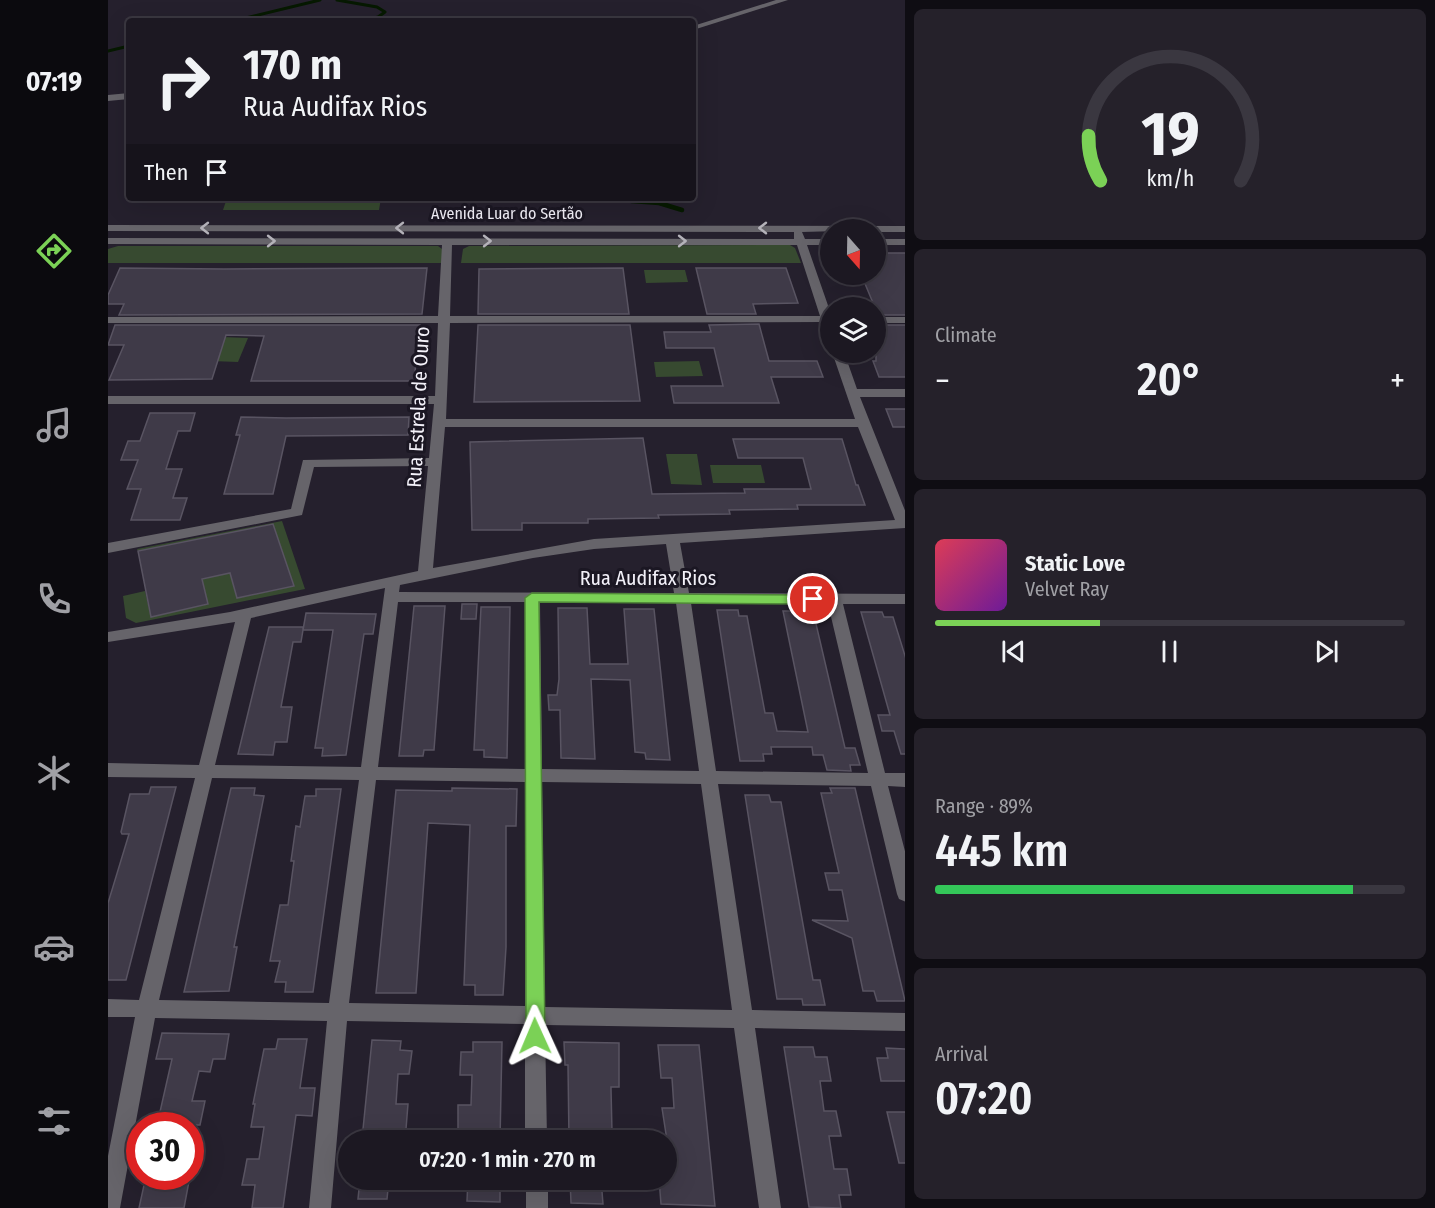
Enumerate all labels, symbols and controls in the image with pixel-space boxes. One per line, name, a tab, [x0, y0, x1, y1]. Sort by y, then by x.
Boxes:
text: 170 m	[243, 40, 342, 90]
icon: right	[144, 42, 222, 120]
text: 07:19	[26, 66, 82, 98]
text: Rua Audifax Rios	[243, 91, 427, 123]
text: 19	[1141, 98, 1199, 173]
icon: arrive	[200, 156, 233, 189]
text: Then	[144, 159, 188, 186]
text: km/h	[1146, 167, 1194, 193]
street label: Avenida Luar do Sertão	[431, 204, 583, 223]
north arrow	[820, 219, 886, 285]
map controls	[820, 219, 886, 363]
one-way arrow	[201, 222, 210, 234]
one-way arrow	[396, 222, 405, 234]
one-way arrow	[759, 222, 768, 234]
icon: directions	[33, 230, 75, 272]
one-way arrow	[267, 235, 276, 247]
one-way arrow	[483, 235, 492, 247]
one-way arrow	[678, 235, 687, 247]
button: layers	[820, 297, 886, 363]
text: Climate	[935, 323, 997, 347]
street label: Rua Estrela de Ouro	[402, 326, 434, 488]
text: 20°	[1137, 353, 1203, 407]
text: −	[935, 361, 950, 401]
text: +	[1390, 361, 1405, 401]
icon: music	[33, 404, 75, 446]
text: Static Love	[1025, 550, 1125, 577]
street label: Rua Audifax Rios	[580, 566, 716, 590]
pin	[787, 573, 838, 624]
text: Velvet Ray	[1025, 577, 1109, 601]
icon: phone	[33, 578, 75, 620]
icon: arrive	[796, 582, 829, 615]
icon: previous	[997, 635, 1030, 668]
icon: pause	[1153, 635, 1186, 668]
icon: next	[1310, 635, 1343, 668]
icon: climate	[33, 752, 75, 794]
text: Range · 89%	[935, 794, 1033, 818]
text: 445 km	[935, 824, 1068, 878]
icon: car	[33, 926, 75, 968]
position arrow	[503, 1004, 567, 1068]
text: Arrival	[935, 1042, 988, 1066]
text: 07:20	[935, 1072, 1032, 1126]
icon: filters	[33, 1100, 75, 1142]
speed limit sign: 30	[126, 1112, 204, 1190]
text: 07:20 · 1 min · 270 m	[419, 1146, 596, 1173]

